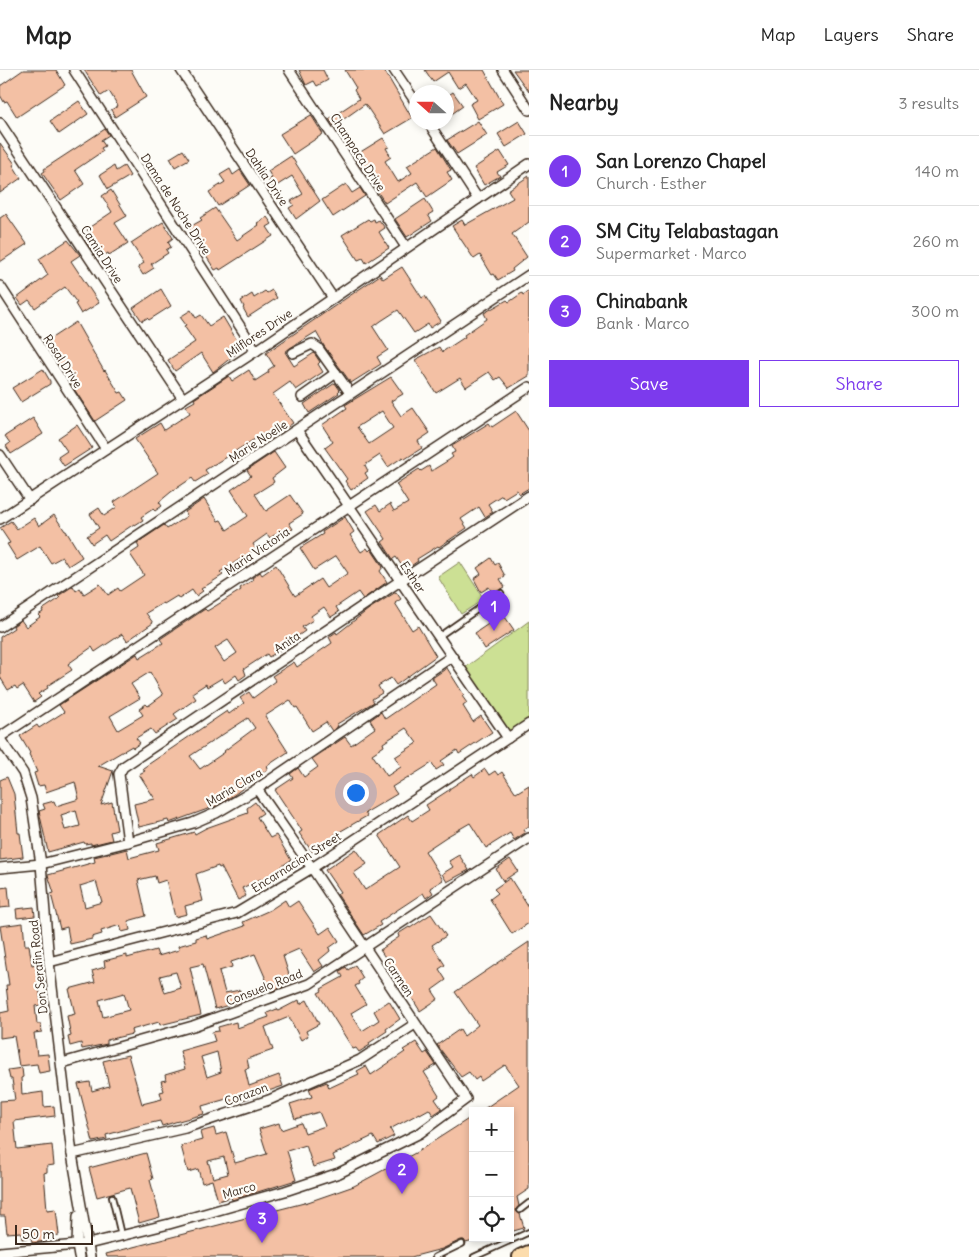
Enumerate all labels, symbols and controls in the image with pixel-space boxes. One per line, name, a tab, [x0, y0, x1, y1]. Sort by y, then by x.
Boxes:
text: Map	[25, 20, 72, 50]
text: Map	[760, 23, 795, 46]
text: Layers	[823, 23, 879, 46]
text: Share	[907, 23, 954, 46]
north arrow	[409, 85, 454, 130]
text: Nearby	[549, 89, 619, 116]
text: 3 results	[899, 93, 959, 113]
street label: Champaca Drive	[327, 110, 389, 194]
street label: Dahlia Drive	[242, 146, 292, 208]
text: San Lorenzo Chapel	[596, 149, 766, 173]
street label: Dama de Noche Drive	[138, 151, 214, 257]
text: 1	[562, 161, 568, 181]
text: 140 m	[915, 161, 959, 181]
text: Church · Esther	[596, 173, 706, 193]
text: SM City Telabastagan	[596, 219, 779, 243]
street label: Camia Drive	[78, 222, 126, 286]
text: 2	[561, 231, 569, 251]
text: 260 m	[913, 231, 959, 251]
text: Supermarket · Marco	[596, 243, 747, 263]
text: Chinabank	[596, 289, 688, 313]
text: 3	[560, 301, 570, 321]
text: 300 m	[911, 301, 959, 321]
street label: Milflores Drive	[223, 305, 295, 361]
text: Bank · Marco	[596, 313, 690, 333]
street label: Rosal Drive	[40, 332, 86, 390]
button: Save	[549, 360, 749, 407]
button: Share	[759, 360, 959, 407]
street label: Marie Noelle	[226, 417, 290, 465]
street label: Maria Victoria	[222, 524, 293, 578]
street label: Esther	[397, 558, 429, 596]
pin: 1	[478, 590, 510, 631]
street label: Anita	[271, 628, 303, 656]
street label: Maria Clara	[203, 764, 265, 810]
your location	[343, 780, 369, 806]
street label: Encarnacion Street	[248, 828, 344, 896]
street label: Don Serafin Road	[26, 919, 50, 1015]
street label: Carmen	[381, 955, 417, 999]
street label: Consuelo Road	[224, 966, 304, 1008]
street label: Corazon	[222, 1079, 270, 1109]
map controls	[469, 1107, 514, 1242]
button: +	[469, 1107, 514, 1152]
button: −	[469, 1152, 514, 1197]
pin: 2	[386, 1153, 418, 1194]
street label: Marco	[221, 1178, 258, 1202]
button: locate	[469, 1197, 514, 1242]
pin: 3	[246, 1202, 278, 1243]
scale bar	[15, 1222, 92, 1245]
text: 50 m	[22, 1225, 55, 1243]

